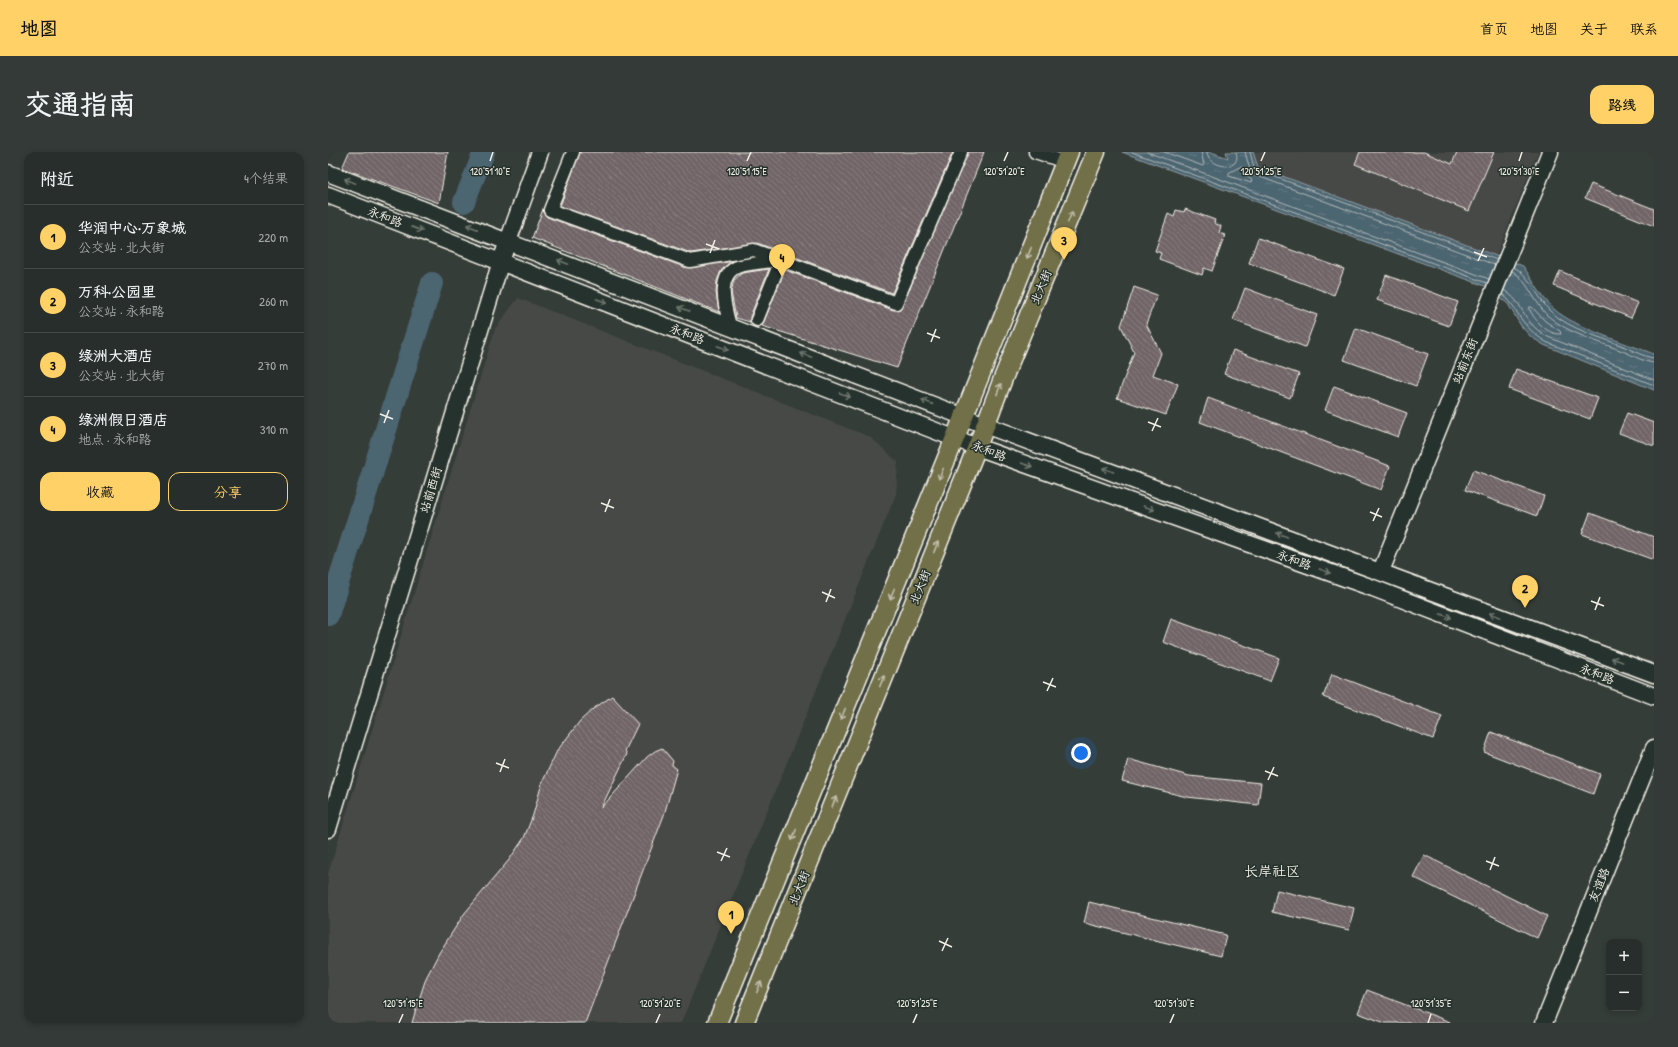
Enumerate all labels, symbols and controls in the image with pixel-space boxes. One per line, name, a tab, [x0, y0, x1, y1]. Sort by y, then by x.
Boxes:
text: 地图	[20, 15, 58, 41]
text: 首页	[1480, 19, 1508, 38]
text: 地图	[1530, 19, 1558, 38]
text: 关于	[1580, 19, 1608, 38]
text: 联系	[1630, 19, 1658, 38]
text: 交通指南	[24, 85, 136, 123]
button: 路线	[1590, 85, 1654, 124]
text: 120°51'10"E	[470, 165, 511, 178]
text: 120°51'15"E	[727, 165, 768, 178]
text: 120°51'20"E	[983, 165, 1025, 178]
text: 120°51'25"E	[1241, 165, 1282, 178]
text: 120°51'30"E	[1498, 165, 1540, 178]
text: 附近	[40, 167, 74, 190]
text: 4个结果	[244, 169, 288, 187]
one-way arrow	[345, 177, 357, 185]
street label: 永和路	[365, 202, 405, 231]
one-way arrow	[1067, 211, 1074, 223]
text: 华润中心·万象城	[78, 217, 186, 238]
one-way arrow	[466, 223, 478, 231]
one-way arrow	[410, 225, 422, 233]
pin: 3	[1051, 227, 1077, 260]
text: 1	[51, 228, 55, 246]
text: 220 m	[258, 228, 288, 246]
text: 公交站 · 北大街	[78, 238, 165, 256]
pin: 4	[769, 244, 795, 277]
one-way arrow	[1024, 247, 1032, 259]
one-way arrow	[558, 257, 570, 265]
street label: 北大街	[1026, 267, 1055, 307]
text: 万科·公园里	[78, 281, 156, 302]
text: 2	[50, 292, 56, 310]
text: 260 m	[259, 292, 288, 310]
one-way arrow	[596, 297, 608, 305]
text: 公交站 · 永和路	[78, 302, 165, 320]
one-way arrow	[679, 304, 691, 312]
street label: 永和路	[667, 319, 707, 348]
street label: 站前东街	[1448, 335, 1481, 386]
one-way arrow	[717, 344, 729, 352]
text: 绿洲大酒店	[78, 345, 153, 366]
one-way arrow	[800, 351, 812, 359]
text: 3	[50, 356, 56, 374]
text: 270 m	[258, 356, 288, 374]
text: 公交站 · 北大街	[78, 366, 165, 384]
one-way arrow	[996, 383, 1004, 395]
one-way arrow	[838, 391, 850, 399]
one-way arrow	[922, 398, 934, 406]
text: 绿洲假日酒店	[78, 409, 168, 430]
text: 4	[51, 420, 55, 438]
text: 310 m	[260, 420, 288, 438]
text: 地点 · 永和路	[78, 430, 152, 448]
street label: 永和路	[969, 436, 1009, 465]
one-way arrow	[1020, 461, 1032, 469]
street label: 站前西街	[415, 464, 446, 515]
one-way arrow	[1102, 466, 1114, 474]
one-way arrow	[936, 467, 944, 479]
button: 收藏	[40, 472, 160, 511]
button: 分享	[168, 472, 288, 511]
one-way arrow	[1143, 505, 1155, 513]
one-way arrow	[1277, 530, 1289, 538]
one-way arrow	[933, 542, 940, 554]
street label: 永和路	[1274, 545, 1314, 574]
street label: 北大街	[905, 567, 934, 607]
one-way arrow	[1318, 567, 1330, 575]
pin: 2	[1512, 575, 1538, 608]
one-way arrow	[887, 588, 895, 600]
one-way arrow	[1490, 611, 1502, 618]
one-way arrow	[1440, 613, 1452, 621]
one-way arrow	[1612, 656, 1624, 664]
street label: 永和路	[1577, 659, 1617, 688]
one-way arrow	[879, 675, 887, 687]
one-way arrow	[838, 708, 846, 720]
your location	[1071, 743, 1091, 763]
one-way arrow	[830, 796, 838, 808]
one-way arrow	[789, 828, 797, 840]
district label: 长岸社区	[1244, 861, 1300, 880]
street label: 友谊路	[1584, 865, 1613, 905]
street label: 北大街	[784, 868, 813, 908]
pin: 1	[718, 901, 744, 934]
map controls	[1606, 939, 1642, 1011]
button: +	[1606, 939, 1642, 975]
button: −	[1606, 975, 1642, 1011]
one-way arrow	[755, 981, 763, 993]
text: 120°51'15"E	[383, 997, 424, 1010]
text: 120°51'20"E	[639, 997, 681, 1010]
text: 120°51'25"E	[897, 997, 938, 1010]
text: 120°51'30"E	[1153, 997, 1195, 1010]
text: 120°51'35"E	[1411, 997, 1452, 1010]

